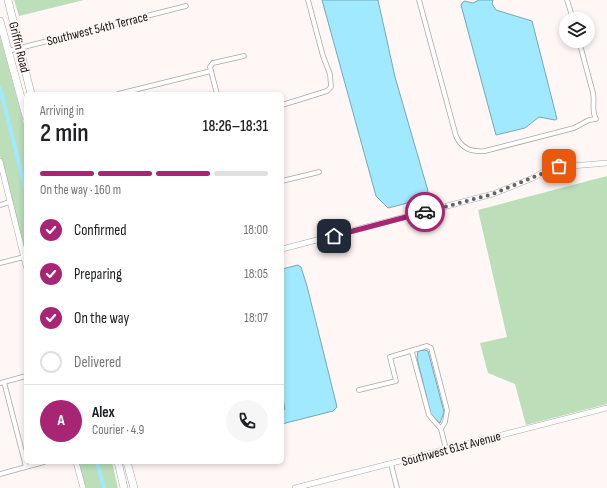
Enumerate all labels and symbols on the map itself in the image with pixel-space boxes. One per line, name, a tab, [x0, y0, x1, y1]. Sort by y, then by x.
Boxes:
street label: Southwest 54th Terrace	[45, 9, 149, 49]
street label: Griffin Road	[5, 20, 33, 74]
pin	[542, 149, 576, 183]
courier	[405, 192, 445, 232]
pin	[317, 219, 351, 253]
street label: Southwest 61st Avenue	[400, 428, 503, 470]

